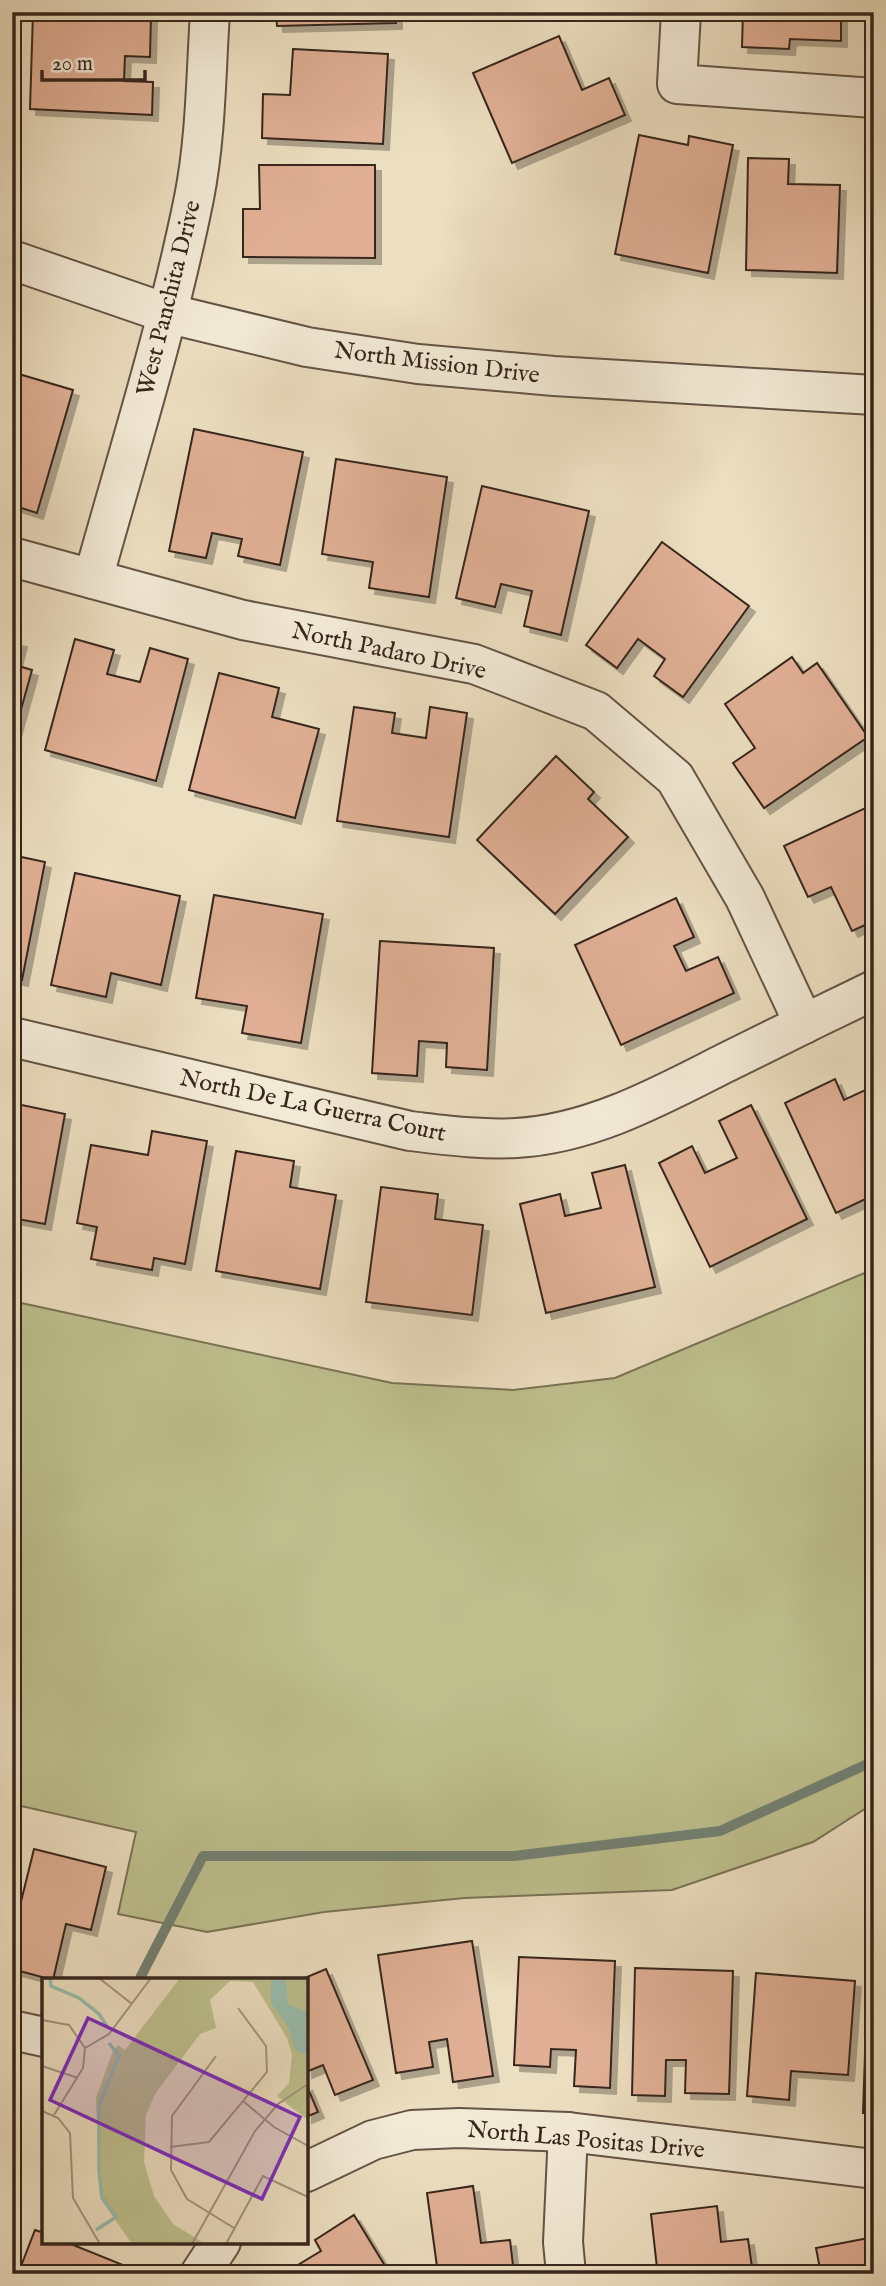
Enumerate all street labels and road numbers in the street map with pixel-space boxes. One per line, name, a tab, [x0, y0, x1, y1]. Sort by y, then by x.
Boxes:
street label: West Panchita Drive	[130, 197, 209, 399]
street label: North Mission Drive	[332, 335, 541, 391]
street label: North Padaro Drive	[289, 616, 489, 687]
street label: North De La Guerra Court	[177, 1063, 449, 1150]
street label: North Las Positas Drive	[466, 2115, 706, 2166]

